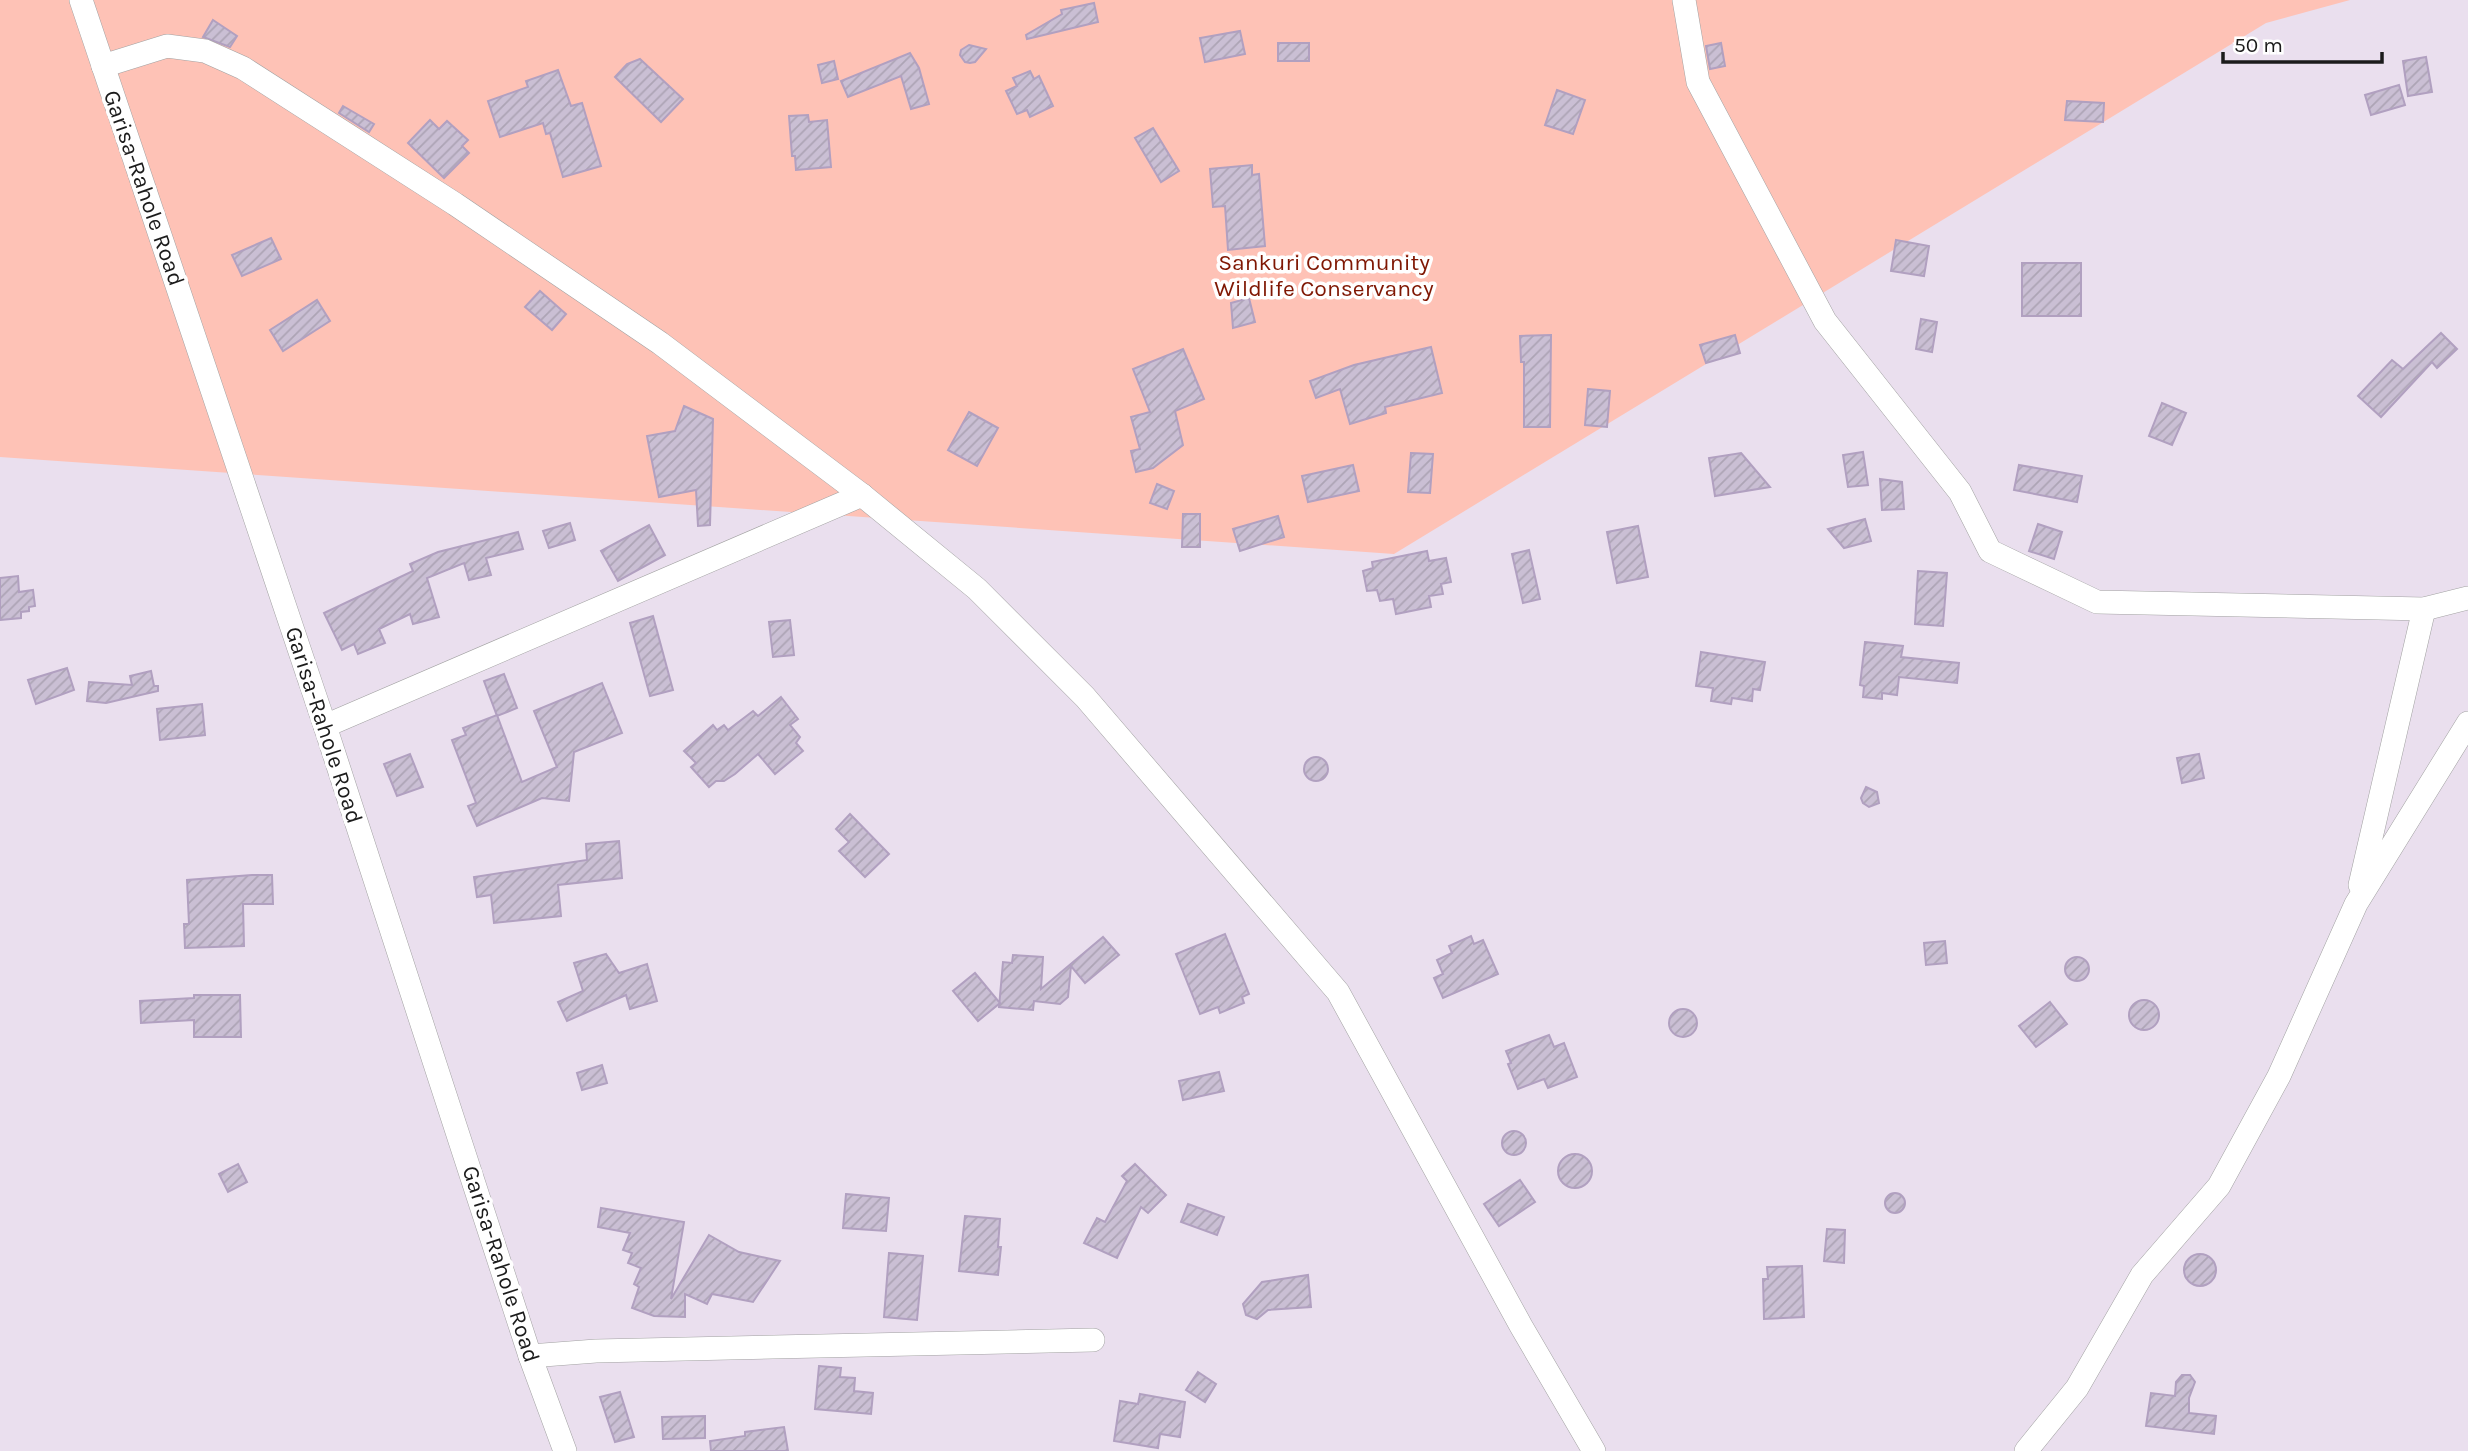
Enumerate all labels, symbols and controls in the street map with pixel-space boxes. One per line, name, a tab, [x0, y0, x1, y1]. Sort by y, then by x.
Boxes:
scale bar	[2223, 21, 2382, 65]
text: 50 m	[2234, 33, 2283, 57]
street label: Garisa-Rahole Road	[98, 87, 190, 289]
park label: Sankuri Community Wildlife Conservancy	[1214, 249, 1434, 302]
street label: Garisa-Rahole Road	[279, 623, 369, 827]
street label: Garisa-Rahole Road	[456, 1162, 546, 1366]

